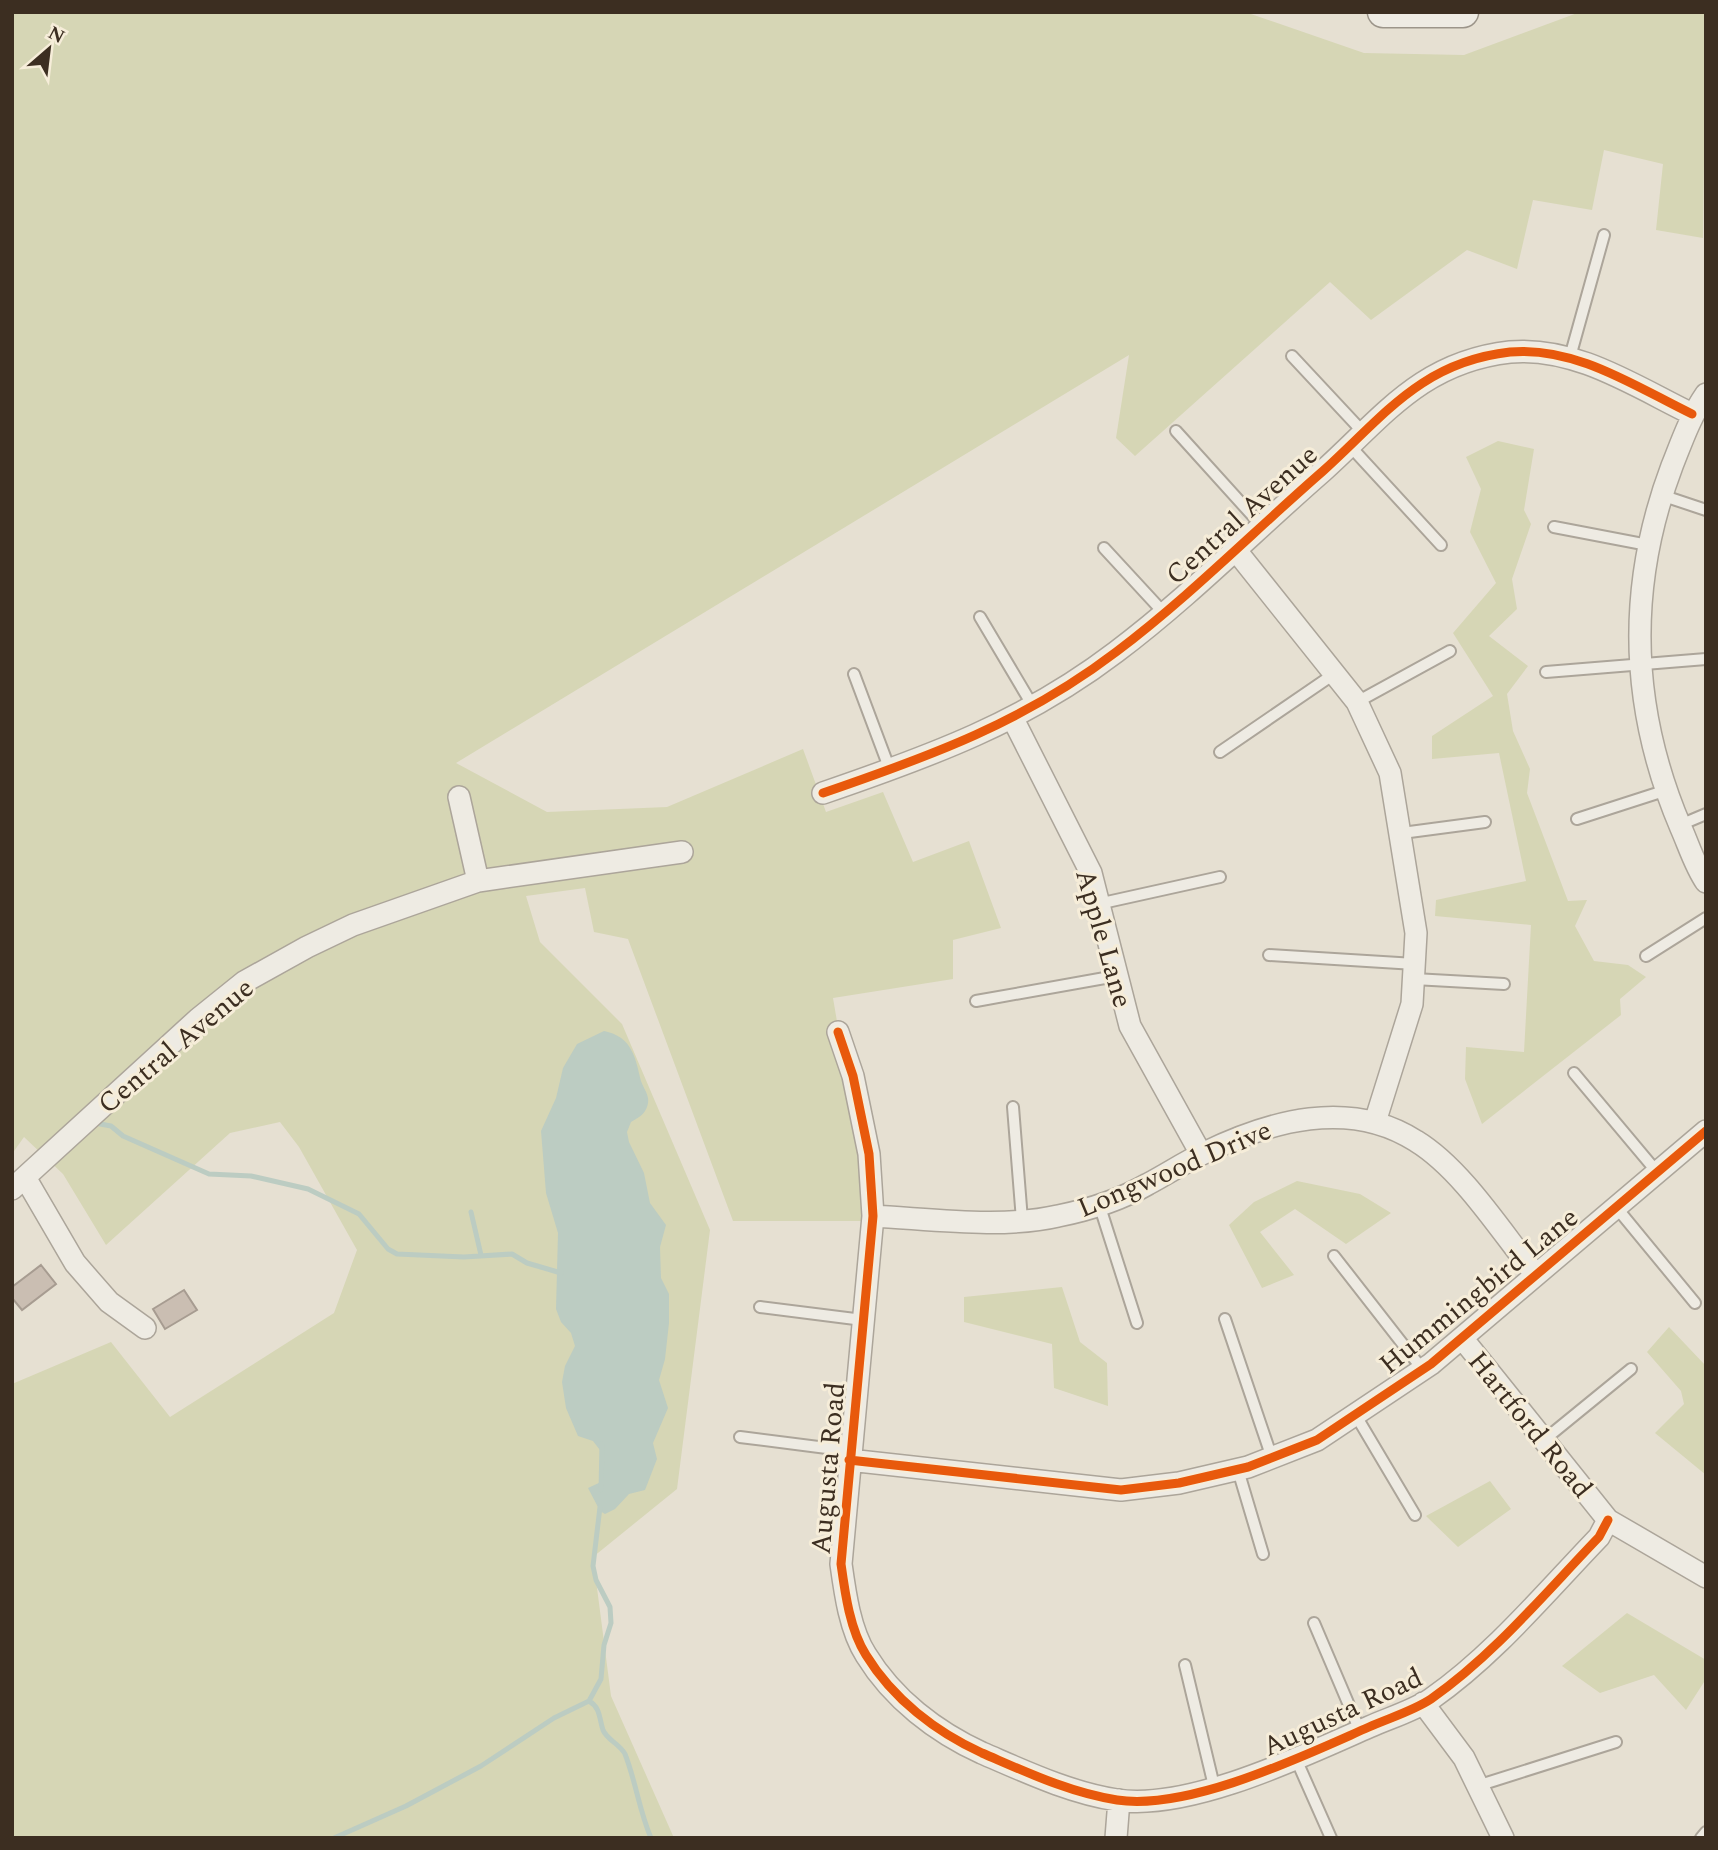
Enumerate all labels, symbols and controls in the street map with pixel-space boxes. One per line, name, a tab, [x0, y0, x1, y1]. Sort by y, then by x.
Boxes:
north arrow	[14, 14, 84, 84]
text: N	[43, 19, 70, 52]
street label: Central Avenue	[1156, 435, 1328, 596]
street label: Apple Lane	[1063, 864, 1144, 1013]
street label: Central Avenue	[88, 968, 264, 1125]
street label: Longwood Drive	[1071, 1109, 1278, 1230]
street label: Hummingbird Lane	[1370, 1197, 1588, 1385]
street label: Hartford Road	[1457, 1342, 1603, 1508]
street label: Augusta Road	[800, 1380, 857, 1556]
street label: Augusta Road	[1255, 1656, 1430, 1768]

